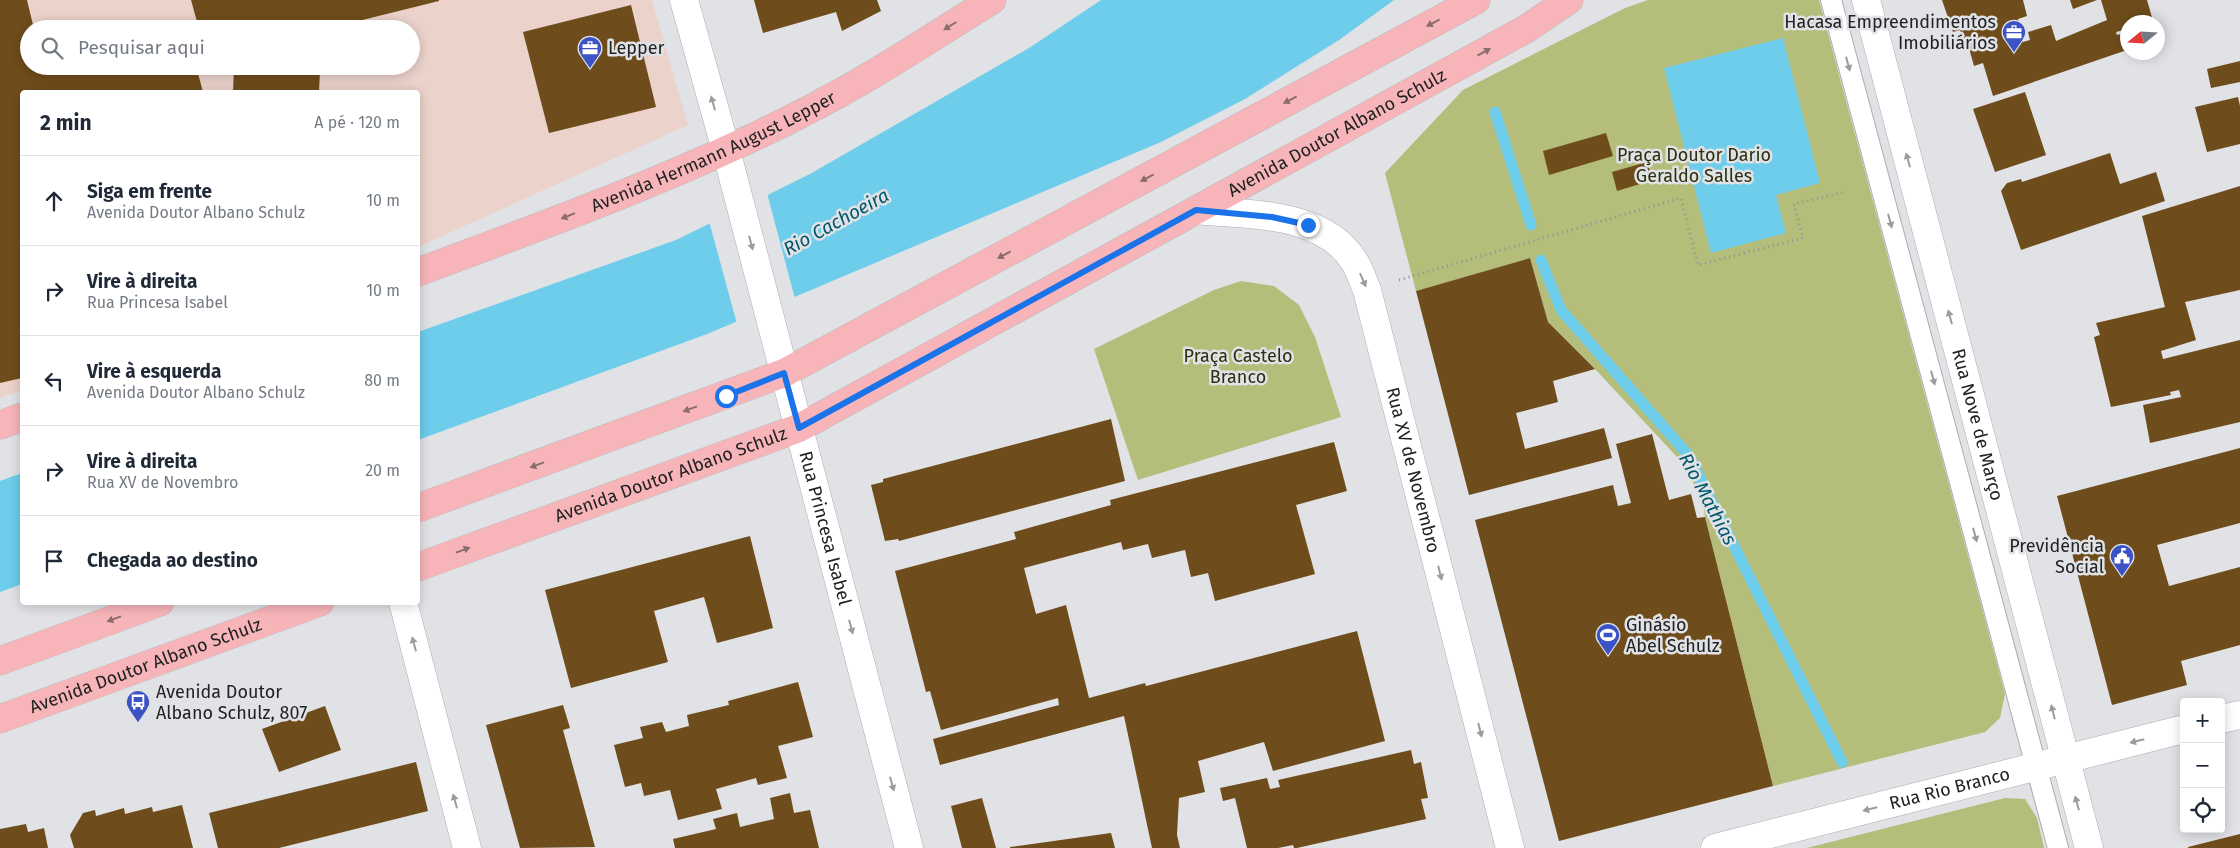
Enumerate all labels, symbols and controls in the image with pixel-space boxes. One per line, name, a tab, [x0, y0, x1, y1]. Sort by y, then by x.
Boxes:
place label: Hacasa Empreendimentos Imobiliários	[1784, 11, 1996, 54]
north arrow	[2120, 15, 2165, 60]
one-way arrow	[1425, 19, 1440, 27]
office icon: Hacasa Empreendimentos Imobiliários	[2001, 19, 2027, 53]
search box	[20, 20, 420, 75]
one-way arrow	[944, 21, 957, 30]
icon: search	[38, 34, 66, 62]
office icon: Lepper	[577, 35, 603, 69]
text: Pesquisar aqui	[78, 36, 205, 59]
place label: Lepper	[608, 37, 665, 59]
one-way arrow	[1477, 48, 1491, 57]
one-way arrow	[1844, 56, 1852, 72]
street label: Avenida Doutor Albano Schulz	[1224, 64, 1450, 202]
street label: Avenida Hermann August Lepper	[588, 86, 840, 217]
one-way arrow	[708, 96, 716, 111]
one-way arrow	[1283, 96, 1296, 105]
text: 2 min	[40, 110, 92, 136]
text: A pé · 120 m	[314, 113, 400, 132]
park label: Praça Doutor Dario Geraldo Salles	[1617, 144, 1771, 187]
one-way arrow	[1904, 153, 1912, 168]
one-way arrow	[1140, 173, 1153, 182]
text: Siga em frente	[87, 180, 212, 203]
water label: Rio Cachoeira	[779, 184, 893, 260]
icon: ahead	[40, 187, 68, 215]
text: 10 m	[366, 191, 400, 210]
text: Avenida Doutor Albano Schulz	[87, 203, 305, 222]
one-way arrow	[560, 212, 575, 220]
one-way arrow	[1887, 213, 1895, 228]
route end	[1297, 214, 1320, 237]
one-way arrow	[747, 236, 755, 251]
one-way arrow	[997, 250, 1010, 259]
text: Vire à direita	[87, 270, 197, 293]
one-way arrow	[1359, 273, 1367, 287]
icon: right	[40, 277, 68, 305]
text: 10 m	[366, 281, 400, 300]
text: Rua Princesa Isabel	[87, 293, 228, 312]
one-way arrow	[1945, 310, 1953, 325]
park label: Praça Castelo Branco	[1184, 345, 1292, 388]
street label: Rua Nove de Março	[1947, 346, 2008, 503]
text: Vire à esquerda	[87, 360, 221, 383]
icon: left	[40, 367, 68, 395]
one-way arrow	[1929, 370, 1937, 385]
text: 80 m	[364, 371, 400, 390]
text: Avenida Doutor Albano Schulz	[87, 383, 305, 402]
route start	[715, 385, 738, 408]
street label: Rua XV de Novembro	[1381, 385, 1445, 555]
one-way arrow	[682, 405, 697, 413]
street label: Avenida Doutor Albano Schulz	[552, 422, 790, 527]
street label: Rua Princesa Isabel	[794, 449, 856, 608]
water label: Rio Mathias	[1674, 449, 1742, 549]
text: Vire à direita	[87, 450, 197, 473]
icon: right	[40, 457, 68, 485]
text: 20 m	[365, 461, 400, 480]
one-way arrow	[529, 461, 544, 469]
text: Rua XV de Novembro	[87, 473, 238, 492]
one-way arrow	[1971, 527, 1979, 542]
place label: Previdência Social	[2009, 535, 2104, 578]
public building icon: Previdência Social	[2109, 543, 2135, 577]
one-way arrow	[456, 546, 471, 553]
icon: arrive	[40, 547, 68, 575]
text: Chegada ao destino	[87, 549, 258, 572]
one-way arrow	[1436, 565, 1444, 580]
street label: Avenida Doutor Albano Schulz	[26, 613, 265, 718]
place label: Ginásio Abel Schulz	[1626, 614, 1720, 657]
one-way arrow	[107, 616, 122, 623]
one-way arrow	[847, 620, 855, 635]
sports icon: Ginásio Abel Schulz	[1595, 622, 1621, 656]
one-way arrow	[409, 636, 417, 651]
place label: Avenida Doutor Albano Schulz, 807	[156, 681, 307, 724]
bus stop icon: Avenida Doutor Albano Schulz, 807	[125, 689, 151, 723]
map controls	[2180, 698, 2225, 833]
button: +	[2180, 698, 2225, 743]
one-way arrow	[2049, 704, 2057, 719]
one-way arrow	[1476, 723, 1484, 738]
one-way arrow	[2129, 737, 2144, 745]
button: −	[2180, 743, 2225, 788]
street label: Rua Rio Branco	[1887, 763, 2012, 814]
one-way arrow	[888, 777, 896, 792]
button: locate	[2180, 788, 2225, 833]
one-way arrow	[451, 793, 459, 808]
one-way arrow	[2073, 796, 2081, 811]
one-way arrow	[1863, 805, 1878, 813]

